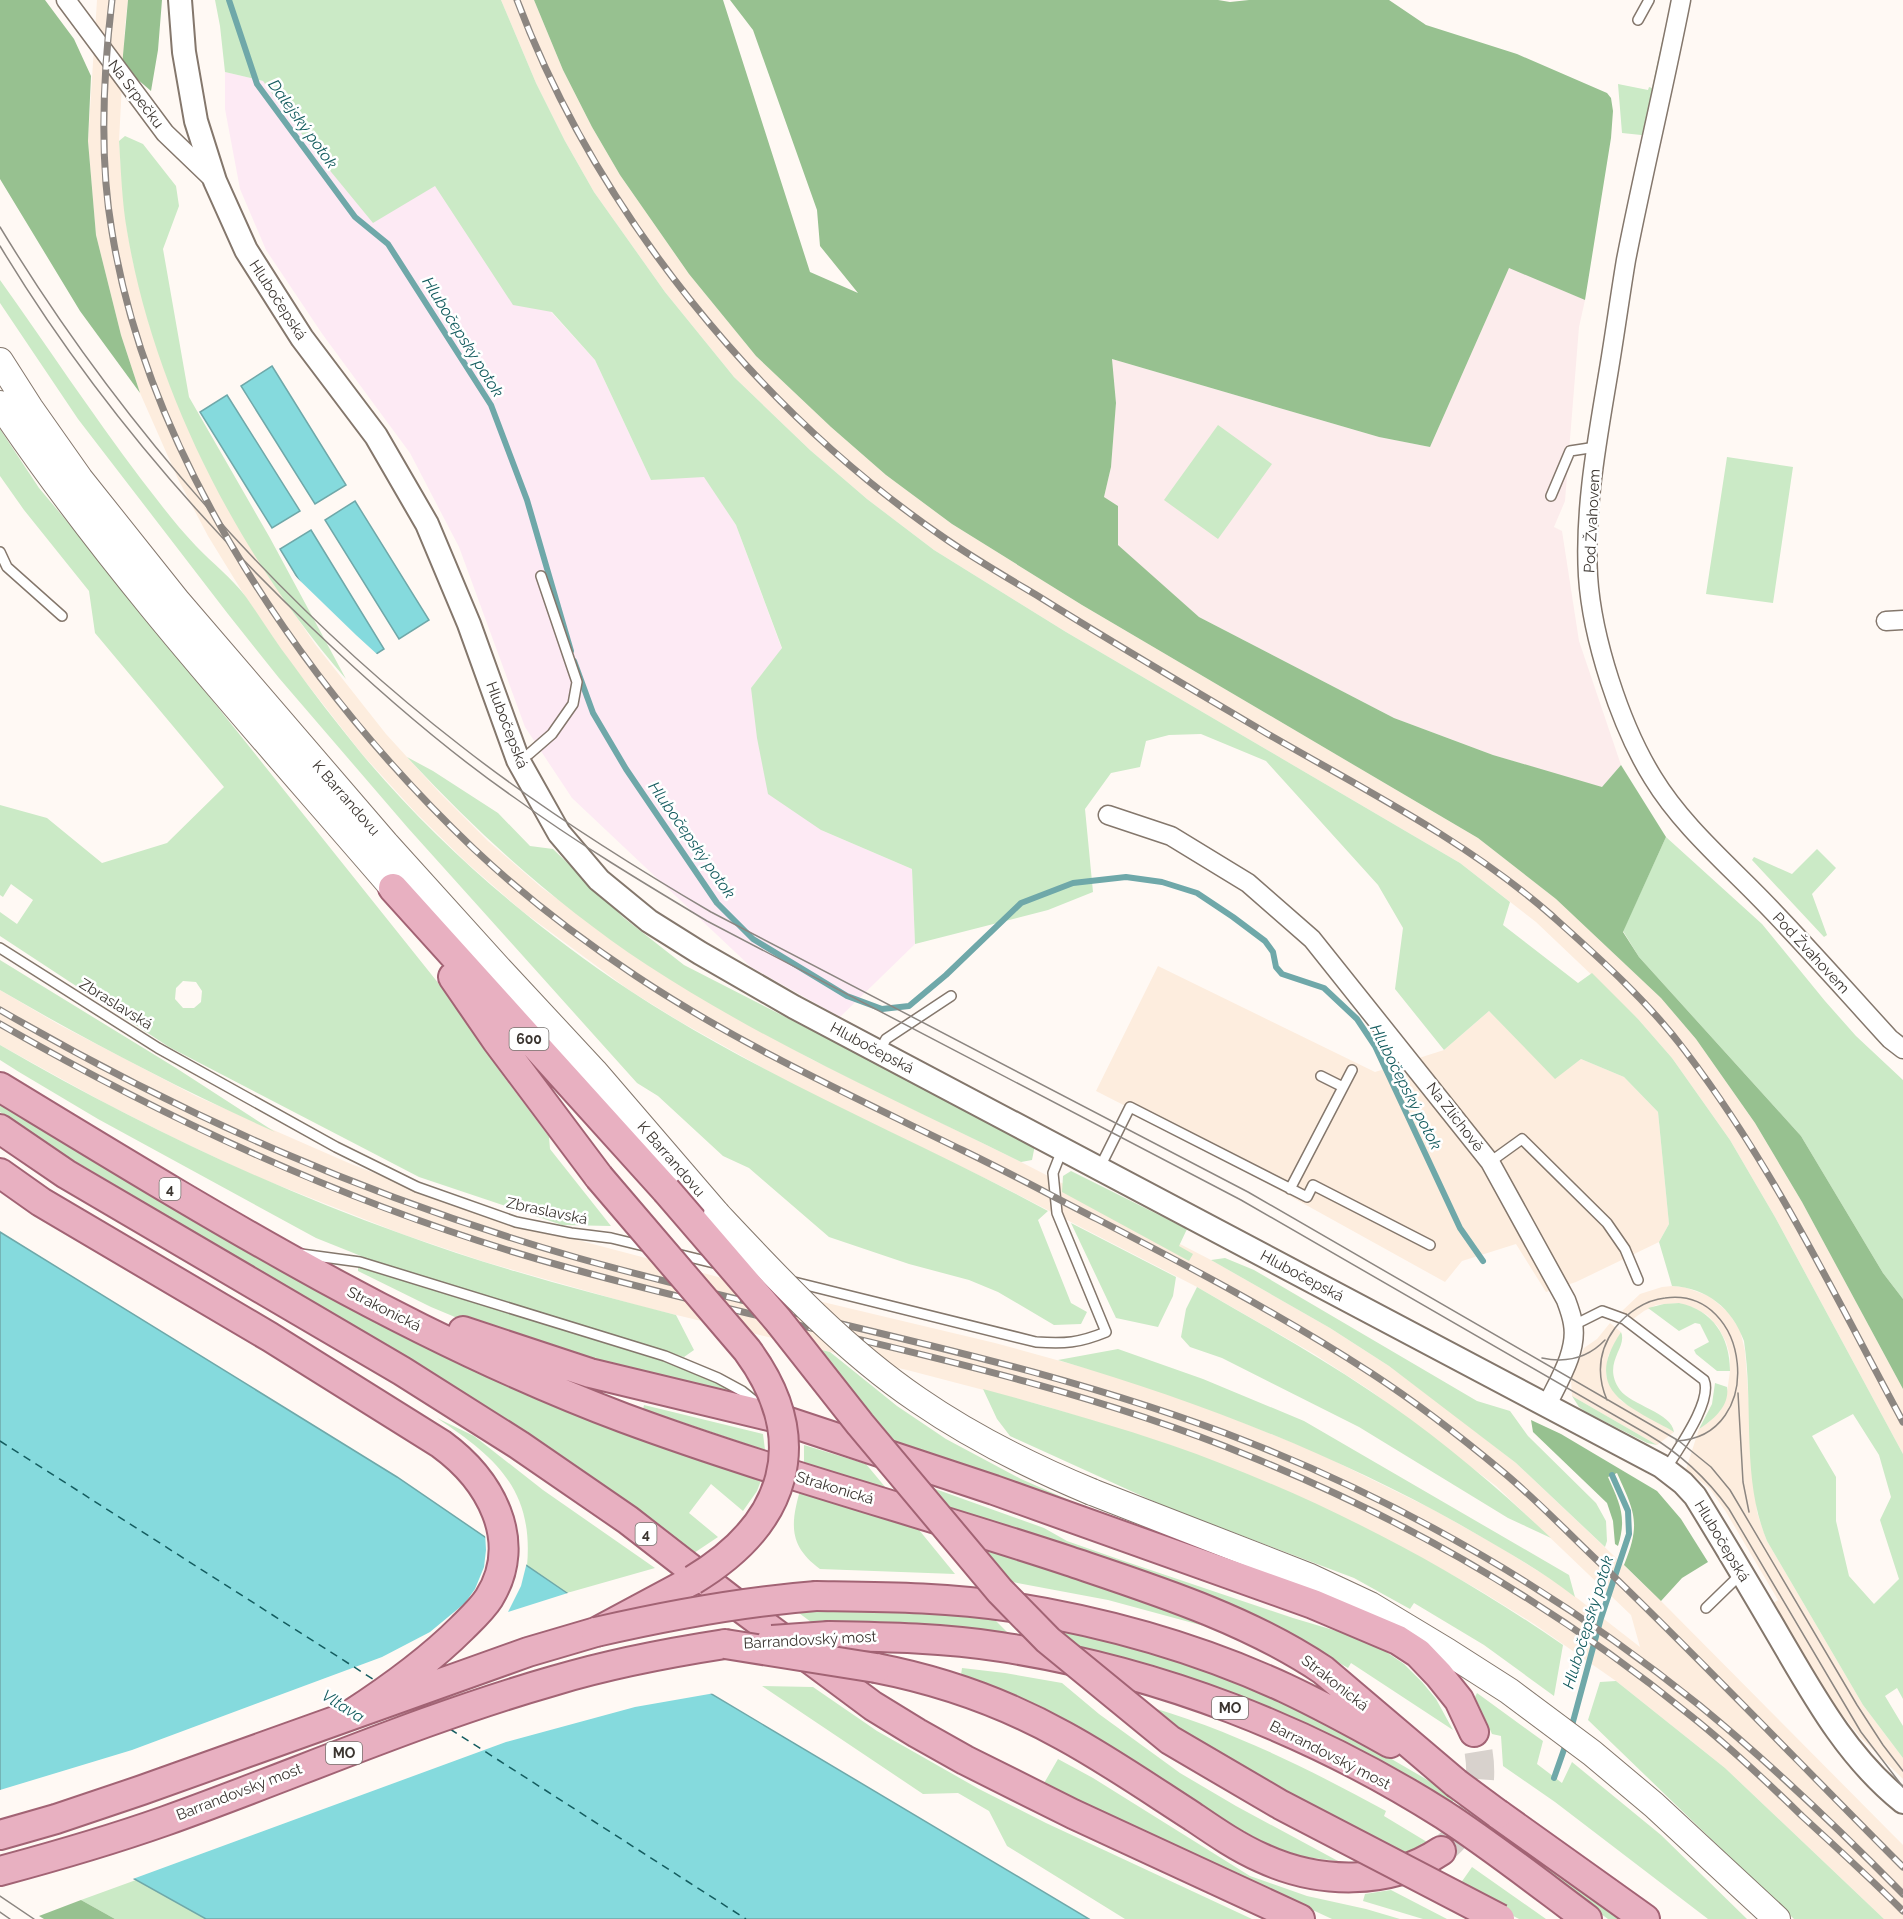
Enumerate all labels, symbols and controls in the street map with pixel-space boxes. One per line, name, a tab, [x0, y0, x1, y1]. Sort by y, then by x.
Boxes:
street label: Na Srpečku	[104, 56, 168, 132]
water label: Dalejský potok	[264, 76, 342, 173]
street label: Hlubočepská	[245, 257, 311, 343]
water label: Hlubočepský potok	[418, 273, 508, 401]
street label: Pod Žvahovem	[1580, 469, 1604, 573]
street label: Hlubočepská	[482, 679, 532, 771]
street label: K Barrandovu	[308, 757, 384, 839]
water label: Hlubočepský potok	[645, 778, 740, 902]
street label: Pod Žvahovem	[1769, 909, 1853, 997]
street label: Zbraslavská	[76, 975, 156, 1033]
street label: Hlubočepská	[827, 1019, 917, 1077]
water label: Hlubočepský potok	[1366, 1021, 1446, 1153]
road number: 600	[510, 1028, 548, 1050]
street label: Na Zlíchově	[1423, 1079, 1488, 1155]
street label: K Barrandovu	[633, 1118, 709, 1200]
road number: 4	[160, 1178, 180, 1200]
street label: Zbraslavská	[505, 1194, 589, 1228]
street label: Hlubočepská	[1257, 1247, 1347, 1305]
street label: Strakonická	[344, 1283, 424, 1335]
street label: Strakonická	[794, 1468, 876, 1508]
street label: Hlubočepská	[1691, 1497, 1753, 1585]
road number: 4	[636, 1523, 656, 1545]
water label: Hlubočepský potok	[1559, 1553, 1617, 1691]
street label: Barrandovský most	[743, 1628, 877, 1652]
street label: Strakonická	[1298, 1651, 1372, 1715]
water label: Vltava	[318, 1686, 368, 1727]
road number: MO	[1212, 1697, 1248, 1719]
street label: Barrandovský most	[1267, 1717, 1393, 1793]
road number: MO	[326, 1742, 362, 1764]
street label: Barrandovský most	[174, 1760, 304, 1824]

